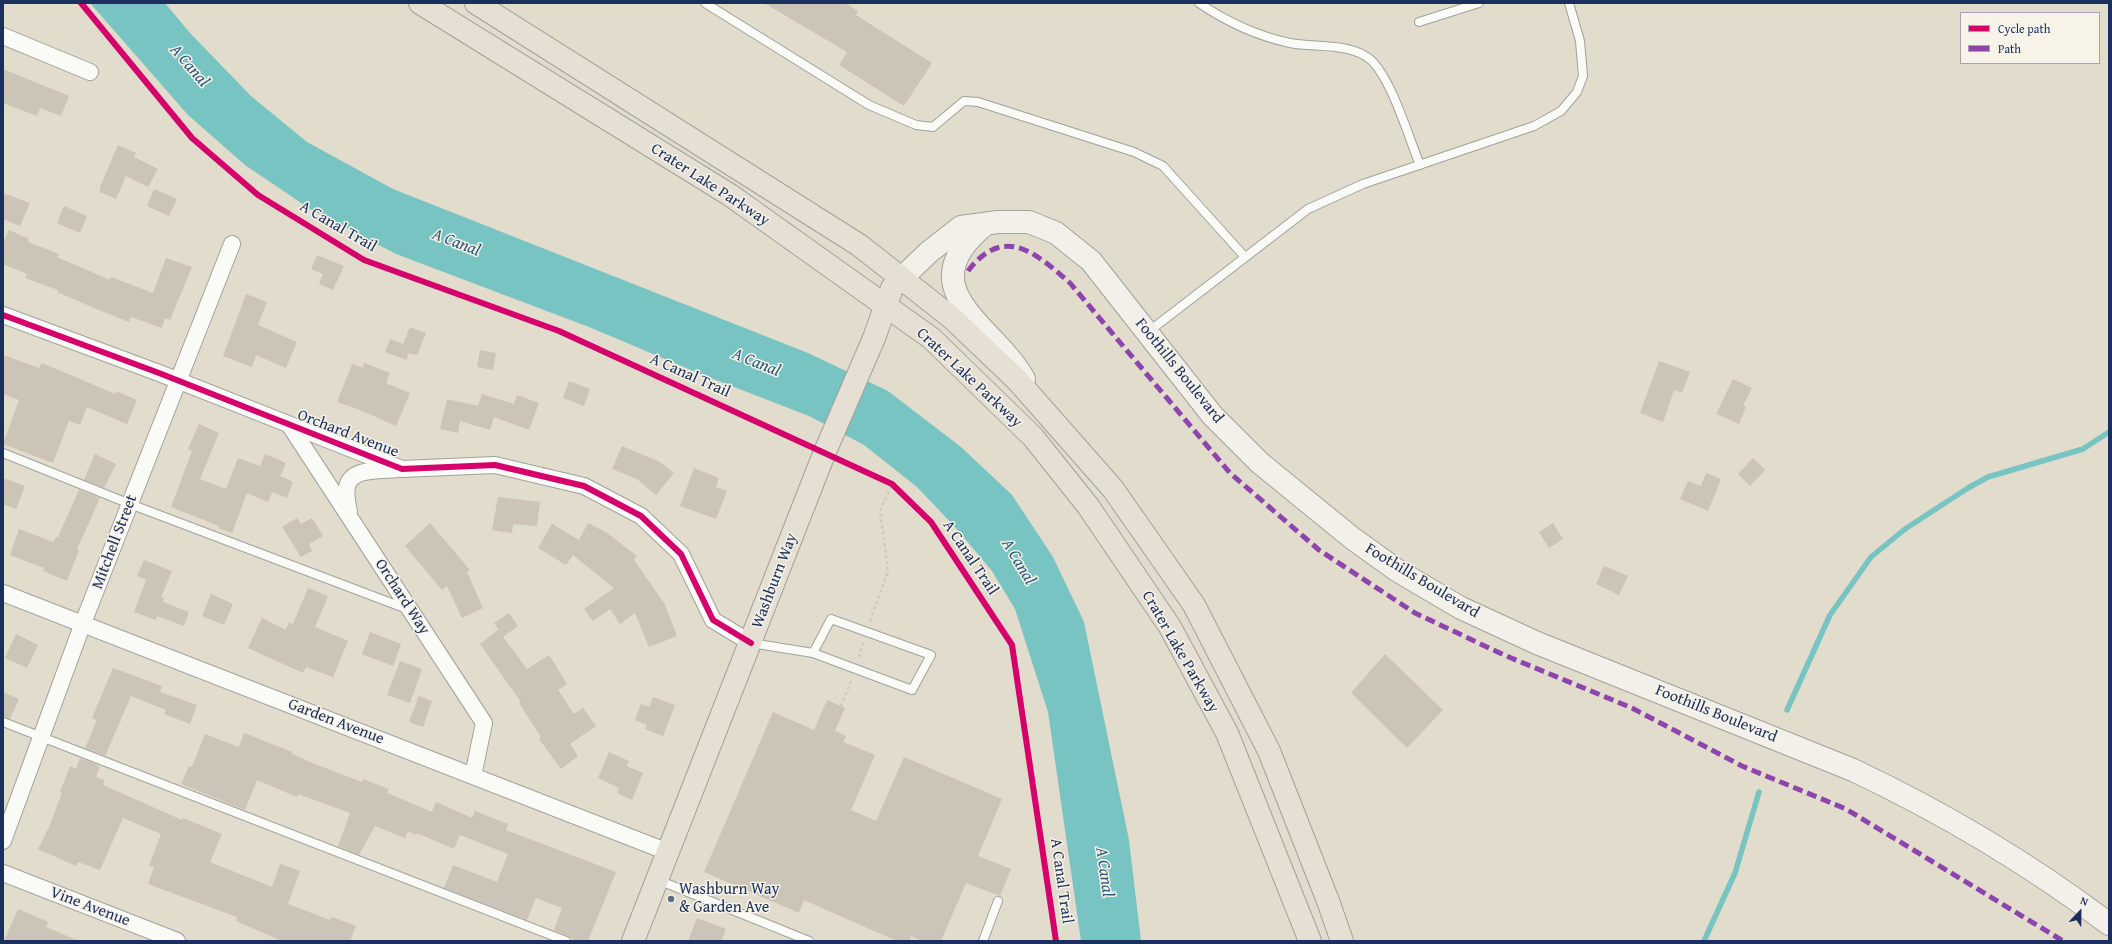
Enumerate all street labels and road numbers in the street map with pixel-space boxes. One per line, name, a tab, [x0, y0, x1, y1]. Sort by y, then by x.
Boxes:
street label: Crater Lake Parkway	[647, 139, 773, 231]
street label: A Canal Trail	[296, 197, 380, 257]
street label: Foothills Boulevard	[1131, 315, 1227, 427]
street label: Crater Lake Parkway	[912, 324, 1026, 432]
street label: A Canal Trail	[647, 350, 733, 402]
street label: Orchard Avenue	[295, 406, 401, 462]
street label: Mitchell Street	[88, 492, 142, 592]
street label: A Canal Trail	[938, 517, 1002, 599]
street label: Washburn Way	[748, 531, 802, 631]
street label: Foothills Boulevard	[1362, 539, 1482, 623]
street label: Orchard Way	[370, 556, 434, 638]
street label: Crater Lake Parkway	[1137, 588, 1223, 716]
street label: Foothills Boulevard	[1652, 681, 1780, 747]
street label: Garden Avenue	[285, 695, 387, 749]
street label: A Canal Trail	[1046, 837, 1076, 925]
street label: Vine Avenue	[47, 883, 133, 931]

